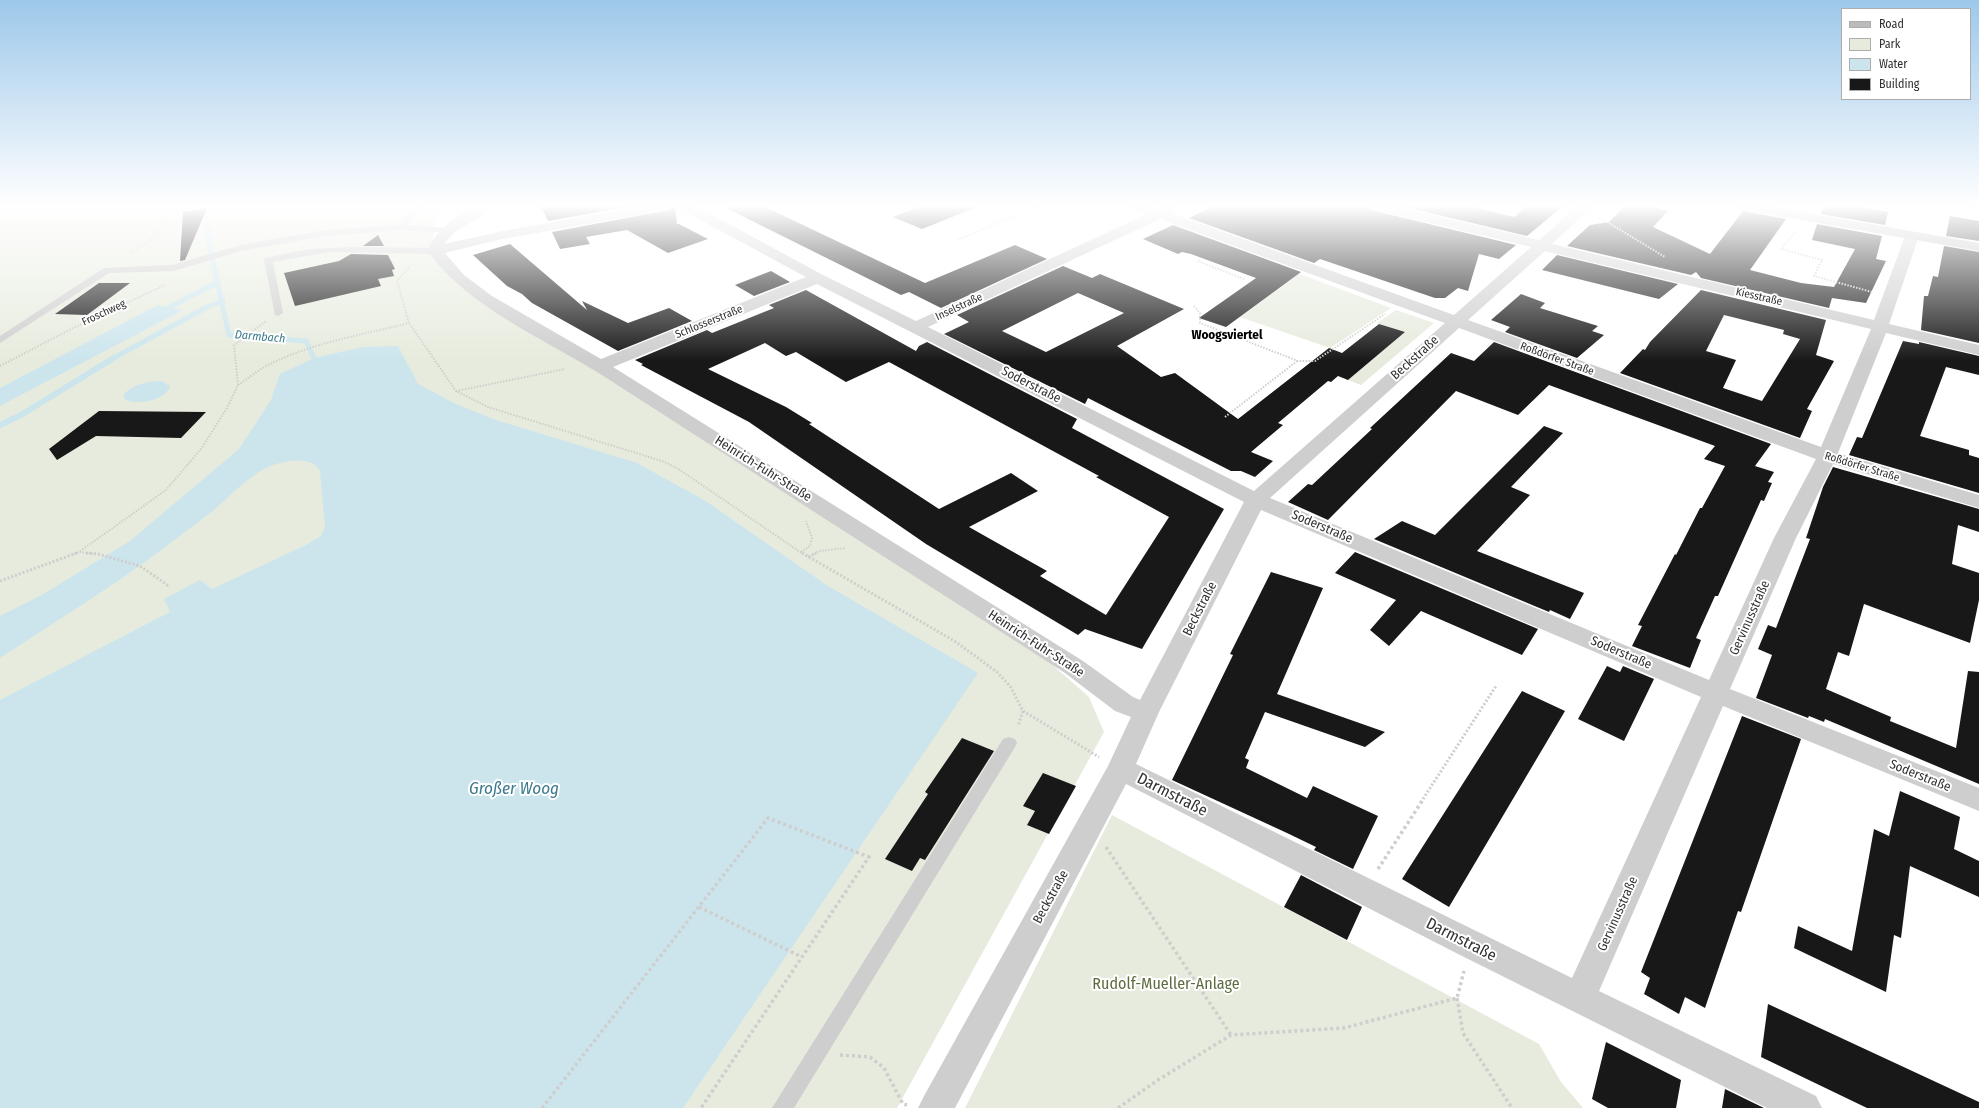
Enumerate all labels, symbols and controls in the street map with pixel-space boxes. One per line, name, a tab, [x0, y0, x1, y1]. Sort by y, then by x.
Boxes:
legend	[1841, 8, 1971, 100]
text: Road	[1879, 17, 1904, 31]
text: Park	[1879, 37, 1900, 51]
text: Water	[1879, 57, 1907, 71]
text: Building	[1879, 77, 1919, 91]
street label: Kiesstraße	[1735, 285, 1783, 309]
street label: Inselstraße	[933, 290, 985, 324]
street label: Froschweg	[80, 297, 128, 329]
street label: Schlosserstraße	[673, 302, 745, 342]
district label: Woogsviertel	[1192, 327, 1262, 343]
water label: Darmbach	[234, 328, 286, 346]
street label: Beckstraße	[1388, 333, 1442, 383]
street label: Roßdörfer Straße	[1518, 340, 1596, 378]
street label: Soderstraße	[999, 363, 1063, 407]
street label: Heinrich-Fuhr-Straße	[712, 433, 814, 505]
street label: Roßdörfer Straße	[1823, 449, 1901, 485]
street label: Soderstraße	[1289, 507, 1355, 547]
street label: Gervinusstraße	[1727, 578, 1773, 658]
street label: Beckstraße	[1180, 579, 1220, 639]
street label: Heinrich-Fuhr-Straße	[985, 607, 1087, 681]
street label: Soderstraße	[1588, 633, 1654, 673]
street label: Soderstraße	[1887, 757, 1953, 795]
street label: Darmstraße	[1134, 769, 1210, 821]
water label: Großer Woog	[469, 779, 559, 799]
street label: Beckstraße	[1030, 868, 1072, 926]
street label: Gervinusstraße	[1595, 874, 1641, 954]
street label: Darmstraße	[1423, 914, 1499, 966]
park label: Rudolf-Mueller-Anlage	[1092, 975, 1240, 995]

